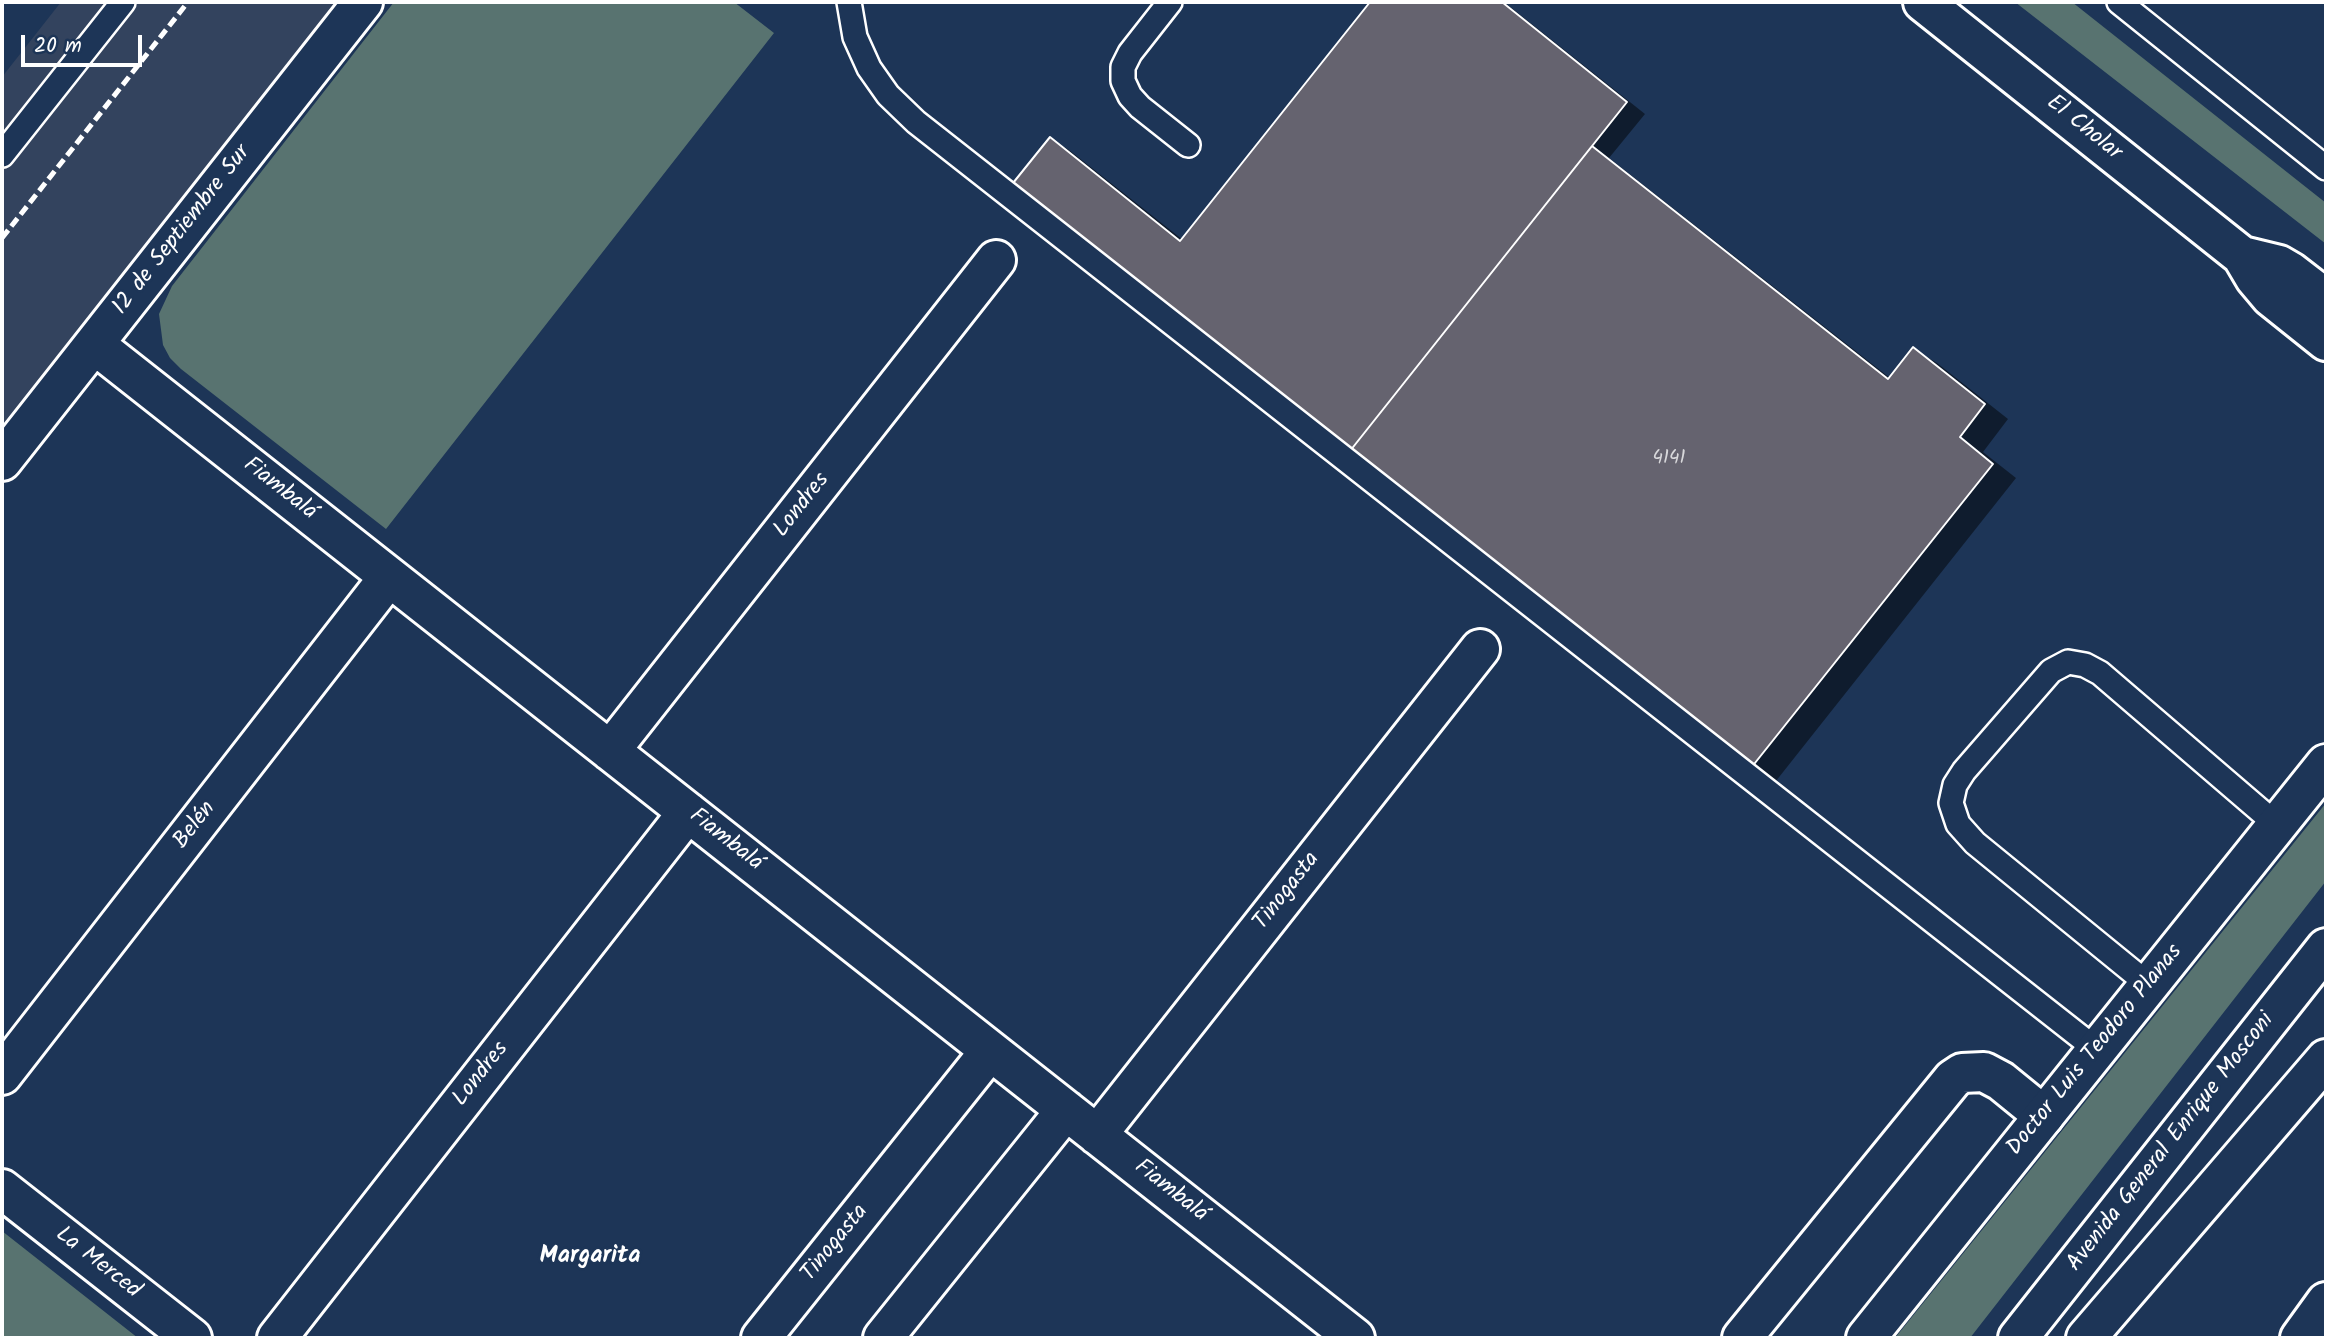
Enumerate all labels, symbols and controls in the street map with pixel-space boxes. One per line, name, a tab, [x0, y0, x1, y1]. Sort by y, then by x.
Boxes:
scale bar	[24, 21, 145, 65]
text: 20 m	[34, 30, 82, 63]
street label: El Cholar	[2040, 90, 2126, 168]
street label: 12 de Septiembre Sur	[108, 141, 258, 321]
house number: 4141	[1653, 449, 1685, 471]
street label: Fiambalá	[237, 453, 321, 527]
street label: Londres	[769, 468, 837, 544]
street label: Belén	[169, 797, 223, 855]
street label: Fiambalá	[683, 804, 767, 878]
street label: Tinogasta	[1249, 847, 1327, 937]
street label: Doctor Luis Teodoro Planas	[2002, 940, 2190, 1162]
street label: Avenida General Enrique Mosconi	[2062, 1008, 2282, 1278]
street label: Londres	[448, 1037, 516, 1113]
street label: Fiambalá	[1128, 1155, 1212, 1229]
street label: Tinogasta	[796, 1200, 876, 1288]
street label: La Merced	[49, 1222, 145, 1306]
district label: Margarita	[540, 1244, 640, 1272]

